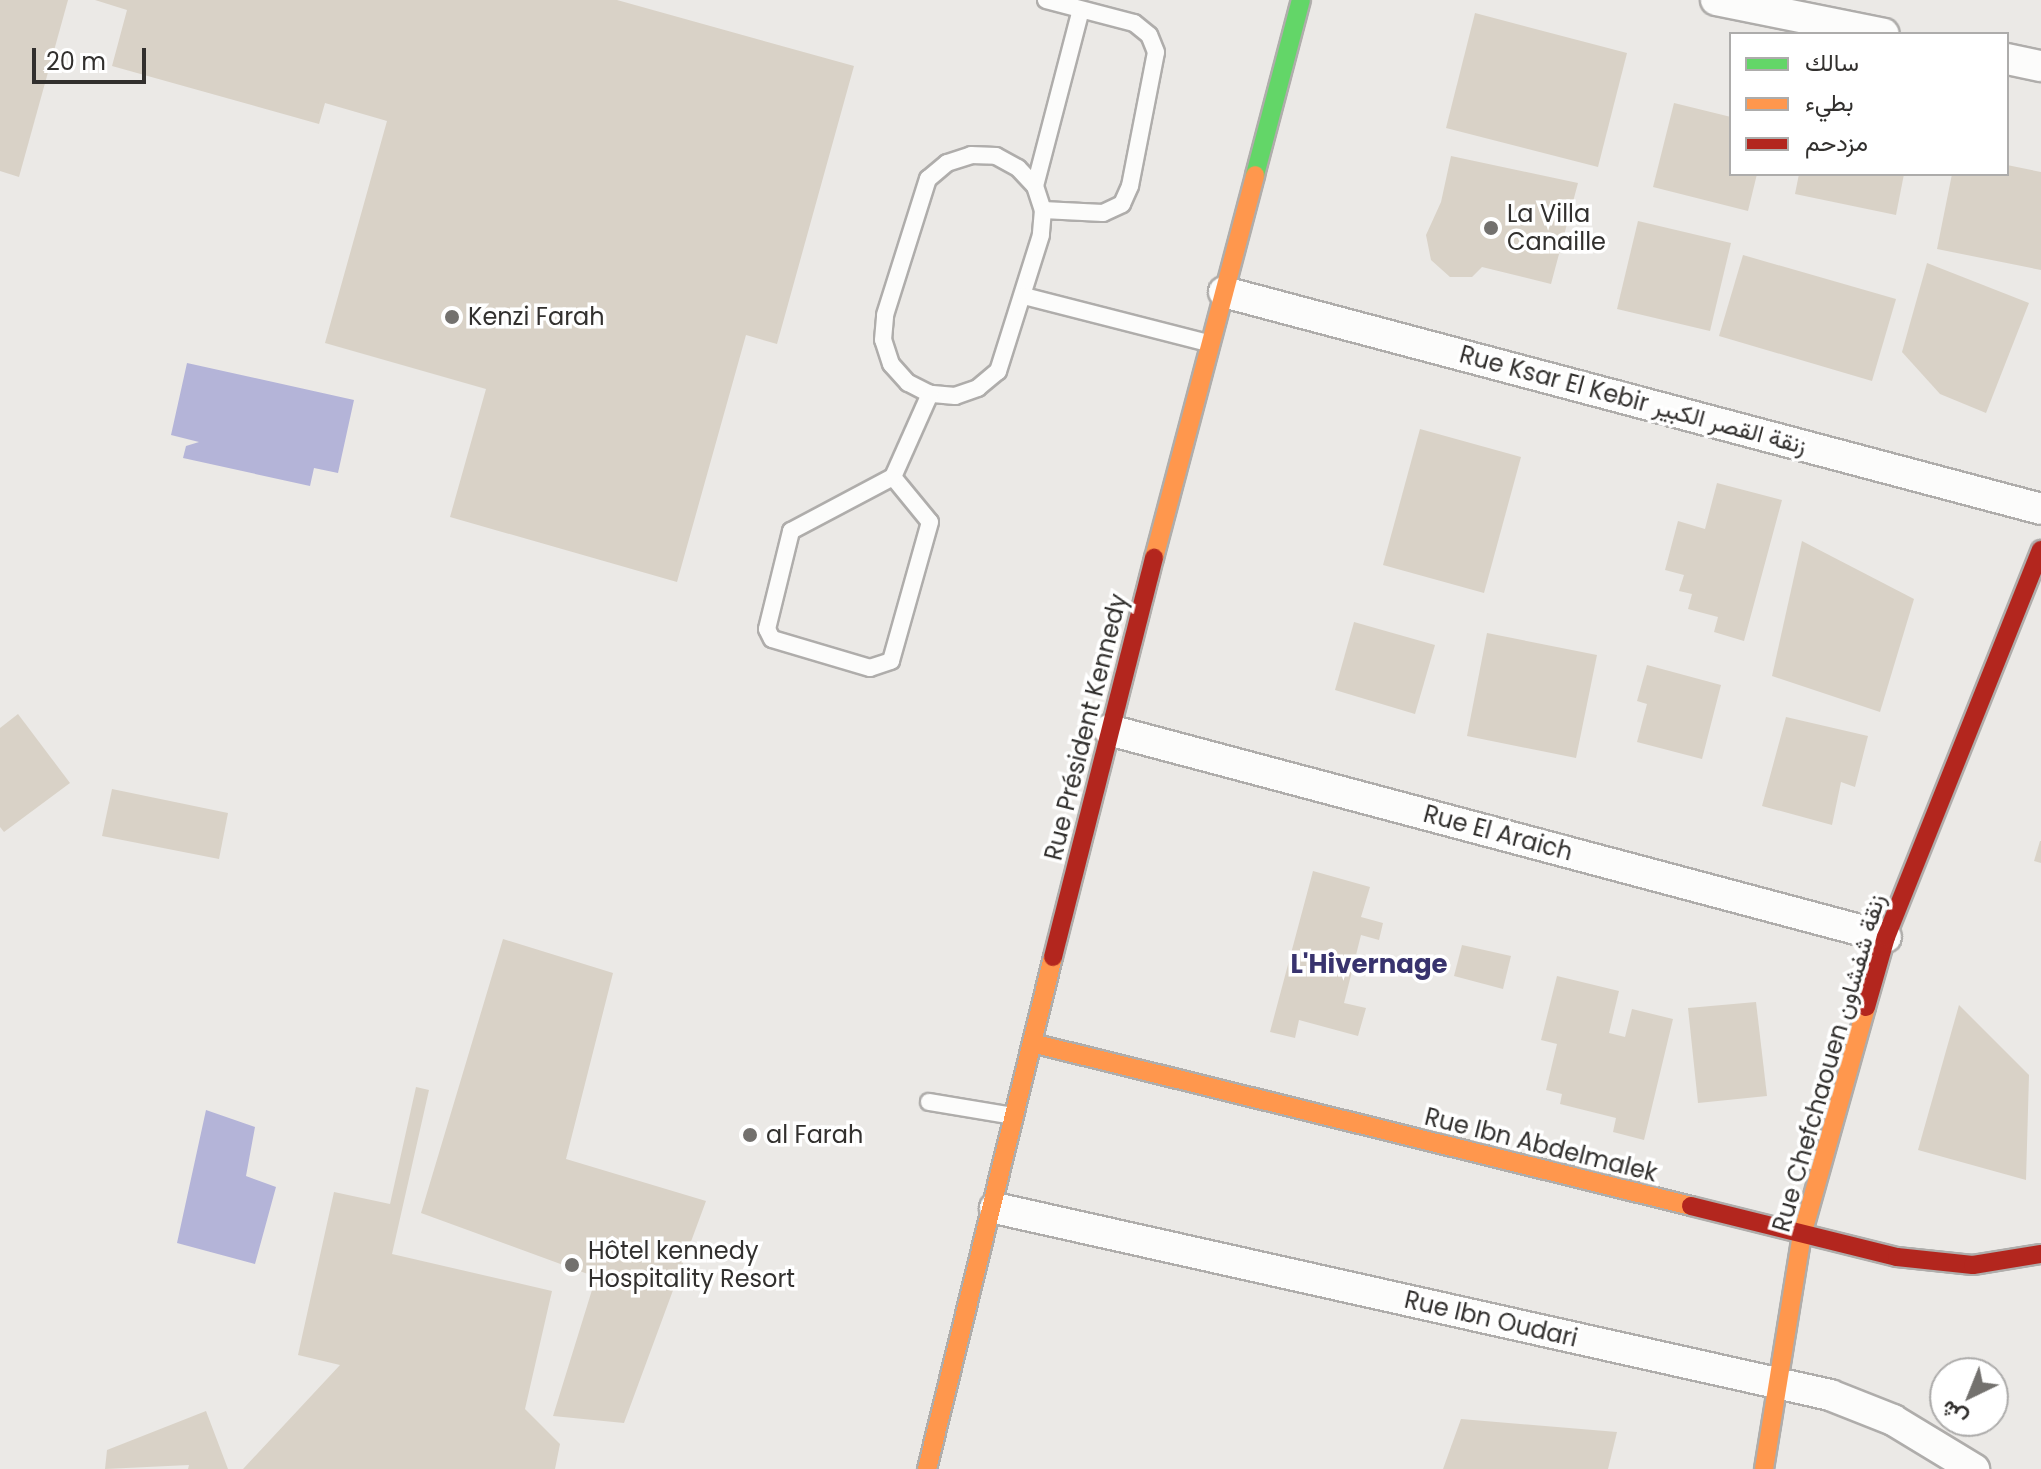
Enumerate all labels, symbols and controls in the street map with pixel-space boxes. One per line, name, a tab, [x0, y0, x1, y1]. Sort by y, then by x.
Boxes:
scale bar	[36, 32, 150, 82]
legend	[1729, 32, 2009, 176]
text: 20 m	[46, 45, 106, 78]
text: سالك	[1805, 46, 1859, 79]
text: بطيء	[1805, 86, 1854, 119]
text: مزدحم	[1805, 126, 1868, 159]
place label: La Villa Canaille	[1507, 200, 1606, 256]
marker: La Villa Canaille	[1482, 219, 1500, 237]
place label: Kenzi Farah	[468, 303, 605, 331]
marker: Kenzi Farah	[443, 308, 461, 326]
street label: Rue Ksar El Kebir زنقة القصر الكبير	[1456, 340, 1810, 460]
street label: Rue Président Kennedy	[1039, 591, 1133, 863]
street label: Rue El Araich	[1420, 799, 1576, 867]
street label: Rue Chefchaouen زنقة شفشاون	[1767, 891, 1891, 1235]
district label: L'Hivernage	[1290, 949, 1448, 981]
street label: Rue Ibn Abdelmalek	[1422, 1102, 1660, 1188]
place label: al Farah	[766, 1121, 863, 1149]
marker: al Farah	[741, 1126, 759, 1144]
place label: Hôtel kennedy Hospitality Resort	[588, 1237, 795, 1293]
marker: Hôtel kennedy Hospitality Resort	[563, 1256, 581, 1274]
street label: Rue Ibn Oudari	[1402, 1285, 1580, 1353]
north arrow	[1929, 1357, 2009, 1437]
text: ش	[1933, 1393, 1974, 1434]

